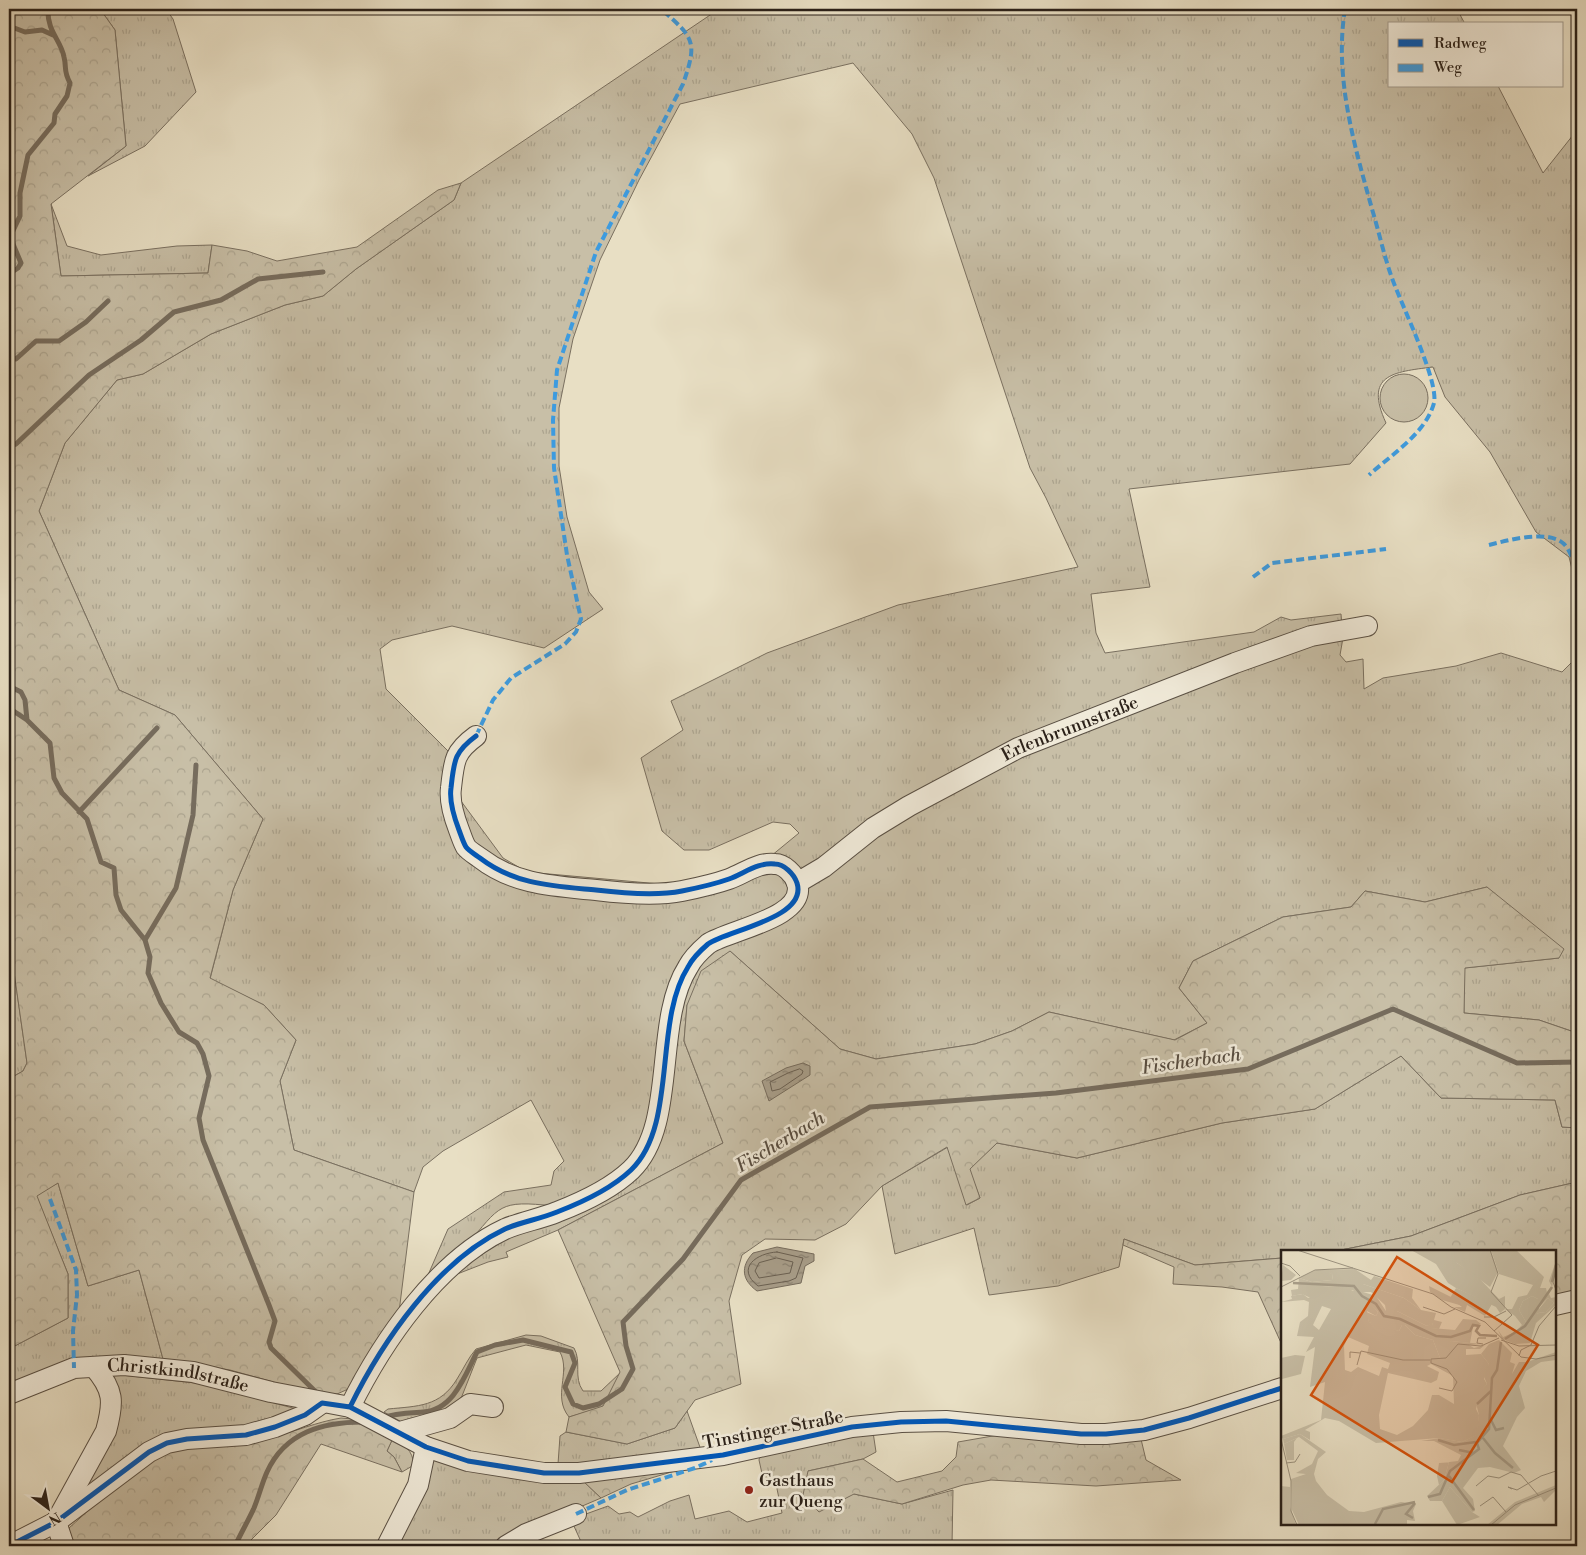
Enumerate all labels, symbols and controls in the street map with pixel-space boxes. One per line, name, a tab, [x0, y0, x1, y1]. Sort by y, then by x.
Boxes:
legend	[1388, 22, 1564, 88]
text: Radweg	[1434, 34, 1487, 53]
text: Weg	[1433, 58, 1462, 77]
street label: Erlenbrunnstraße	[997, 691, 1142, 766]
water label: Fischerbach	[1140, 1042, 1243, 1080]
water label: Fischerbach	[731, 1106, 829, 1178]
inset map	[1281, 1250, 1556, 1525]
street label: Christkindlstraße	[106, 1353, 251, 1397]
street label: Tinstinger Straße	[701, 1405, 845, 1455]
place label: Gasthaus zur Queng	[759, 1469, 844, 1513]
north arrow	[22, 1482, 72, 1532]
marker: Gasthaus zur Queng	[743, 1484, 755, 1496]
text: N	[45, 1508, 64, 1529]

